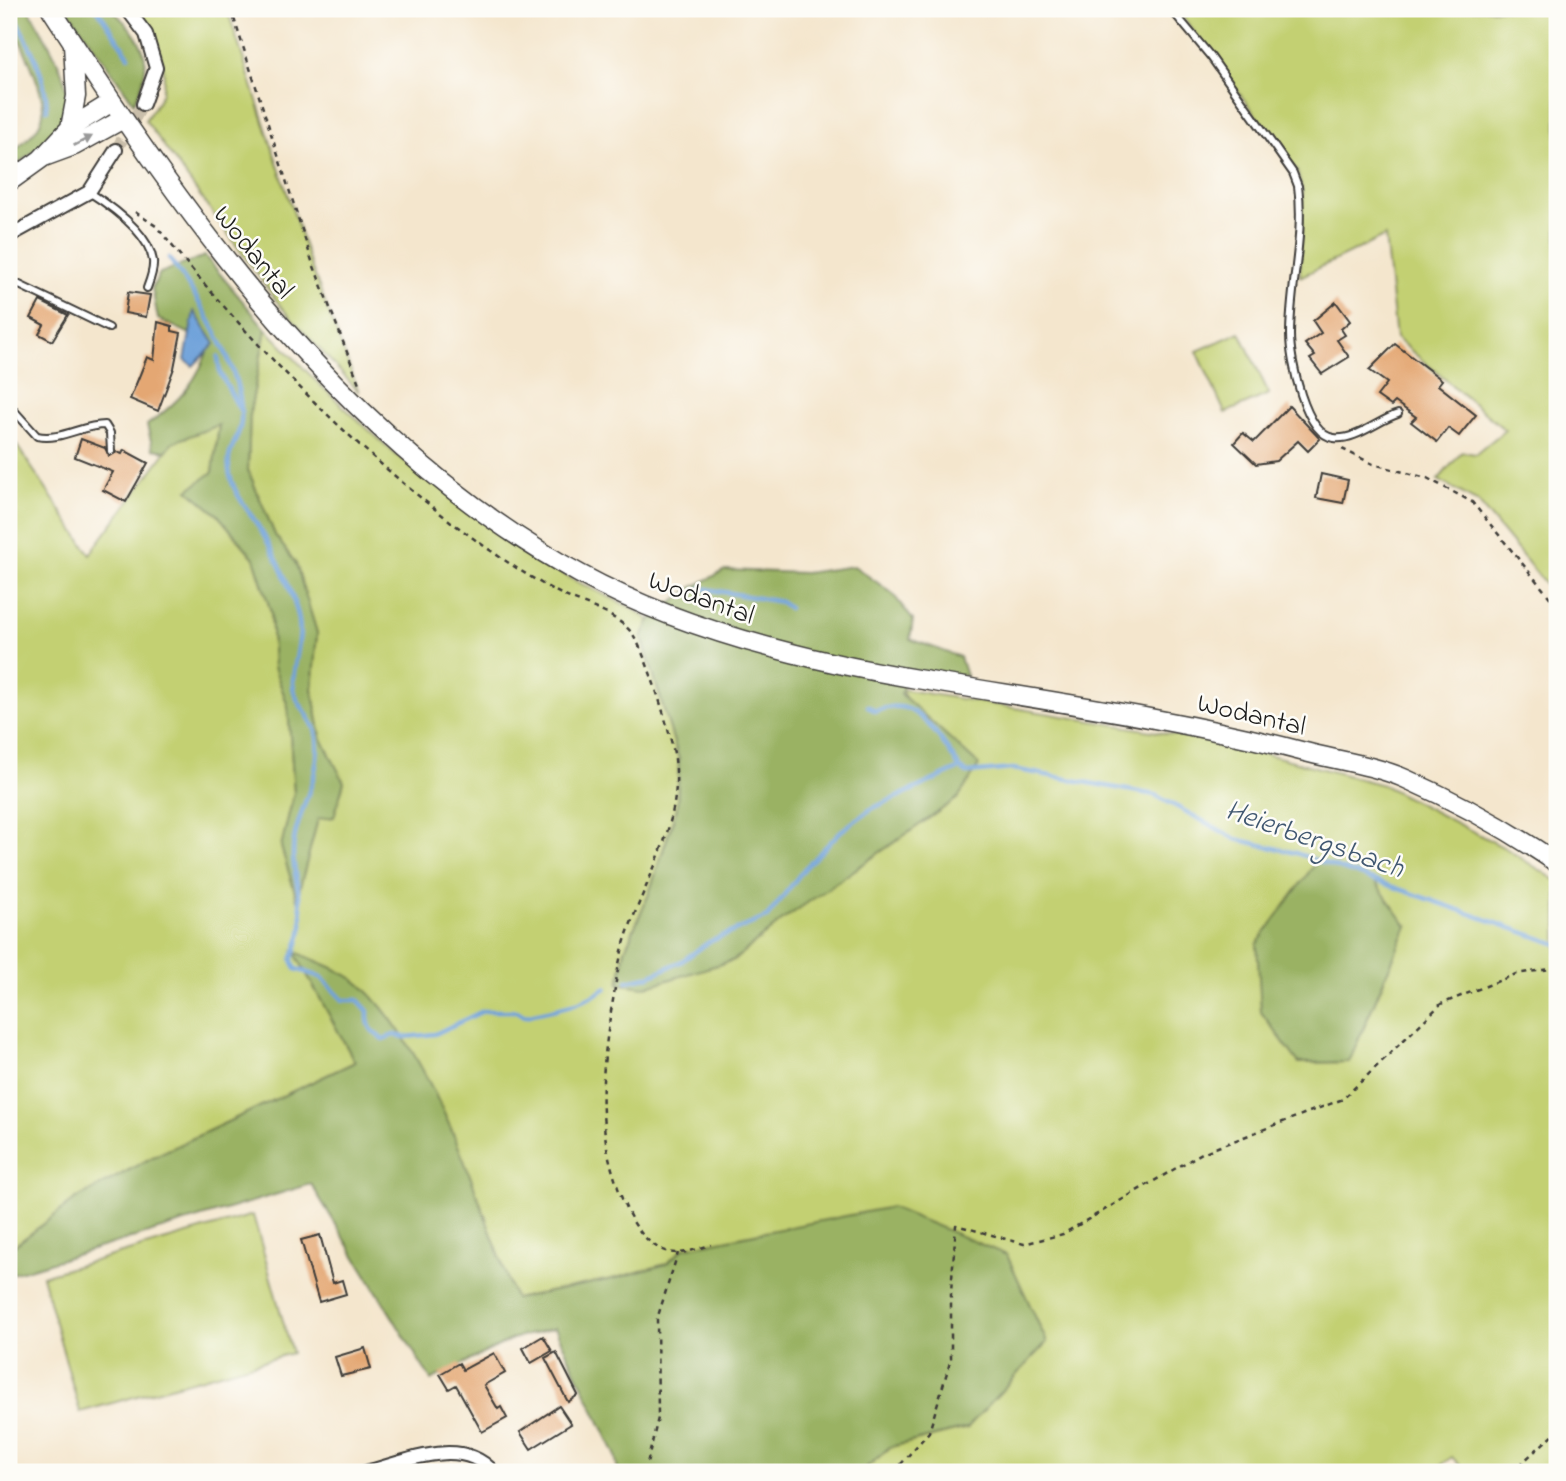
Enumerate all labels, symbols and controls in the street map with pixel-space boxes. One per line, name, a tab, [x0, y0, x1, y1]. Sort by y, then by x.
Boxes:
one-way arrow	[73, 136, 93, 147]
street label: Wodantal	[202, 197, 303, 309]
street label: Wodantal	[642, 561, 760, 637]
street label: Wodantal	[1193, 684, 1309, 749]
water label: Heierbergsbach	[1219, 790, 1410, 892]

